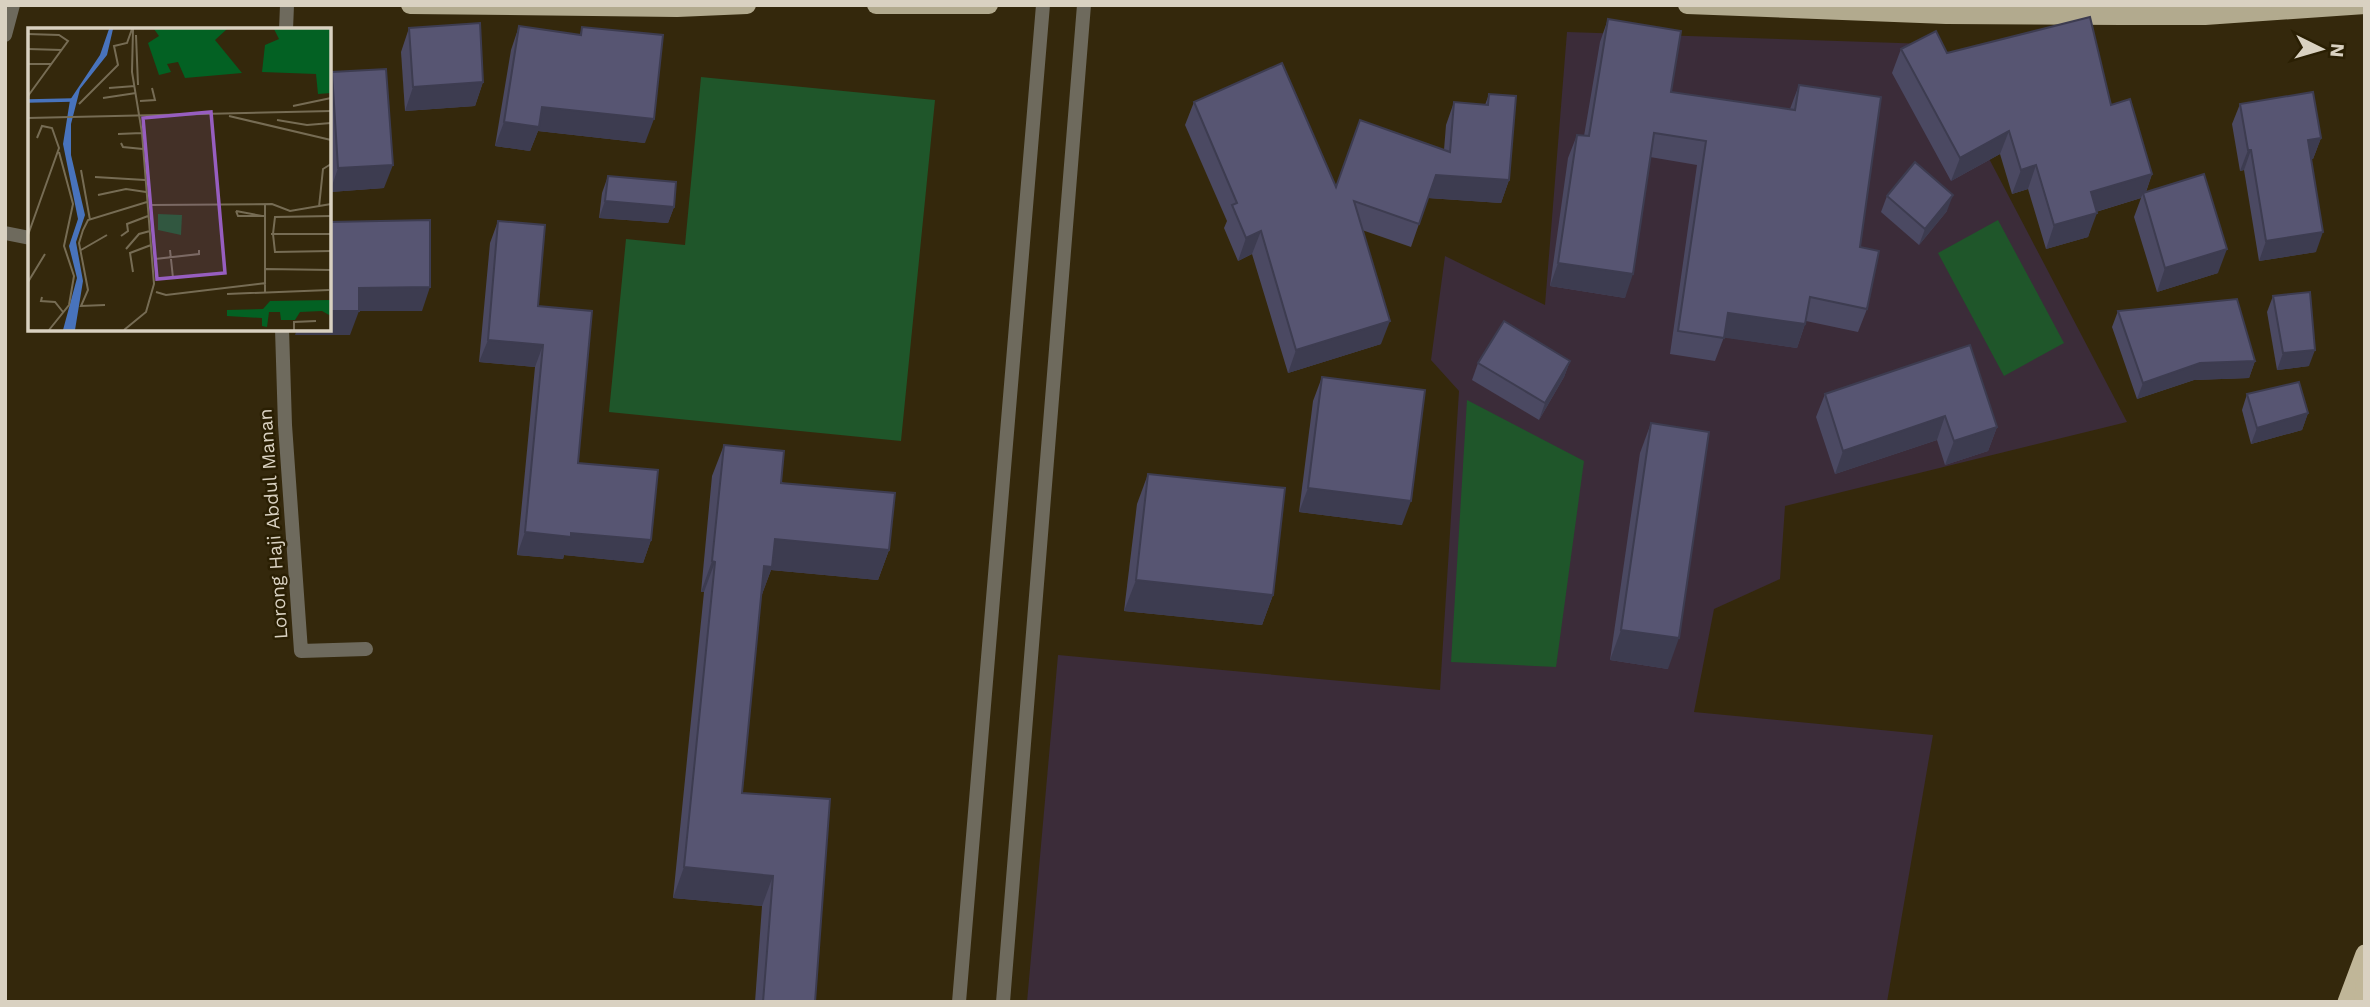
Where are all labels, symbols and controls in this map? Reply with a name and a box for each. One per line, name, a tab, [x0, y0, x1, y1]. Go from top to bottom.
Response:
north arrow	[2286, 14, 2356, 84]
inset map	[28, 28, 331, 331]
text: N	[2325, 42, 2350, 58]
street label: Lorong Haji Abdul Manan	[253, 408, 293, 640]

